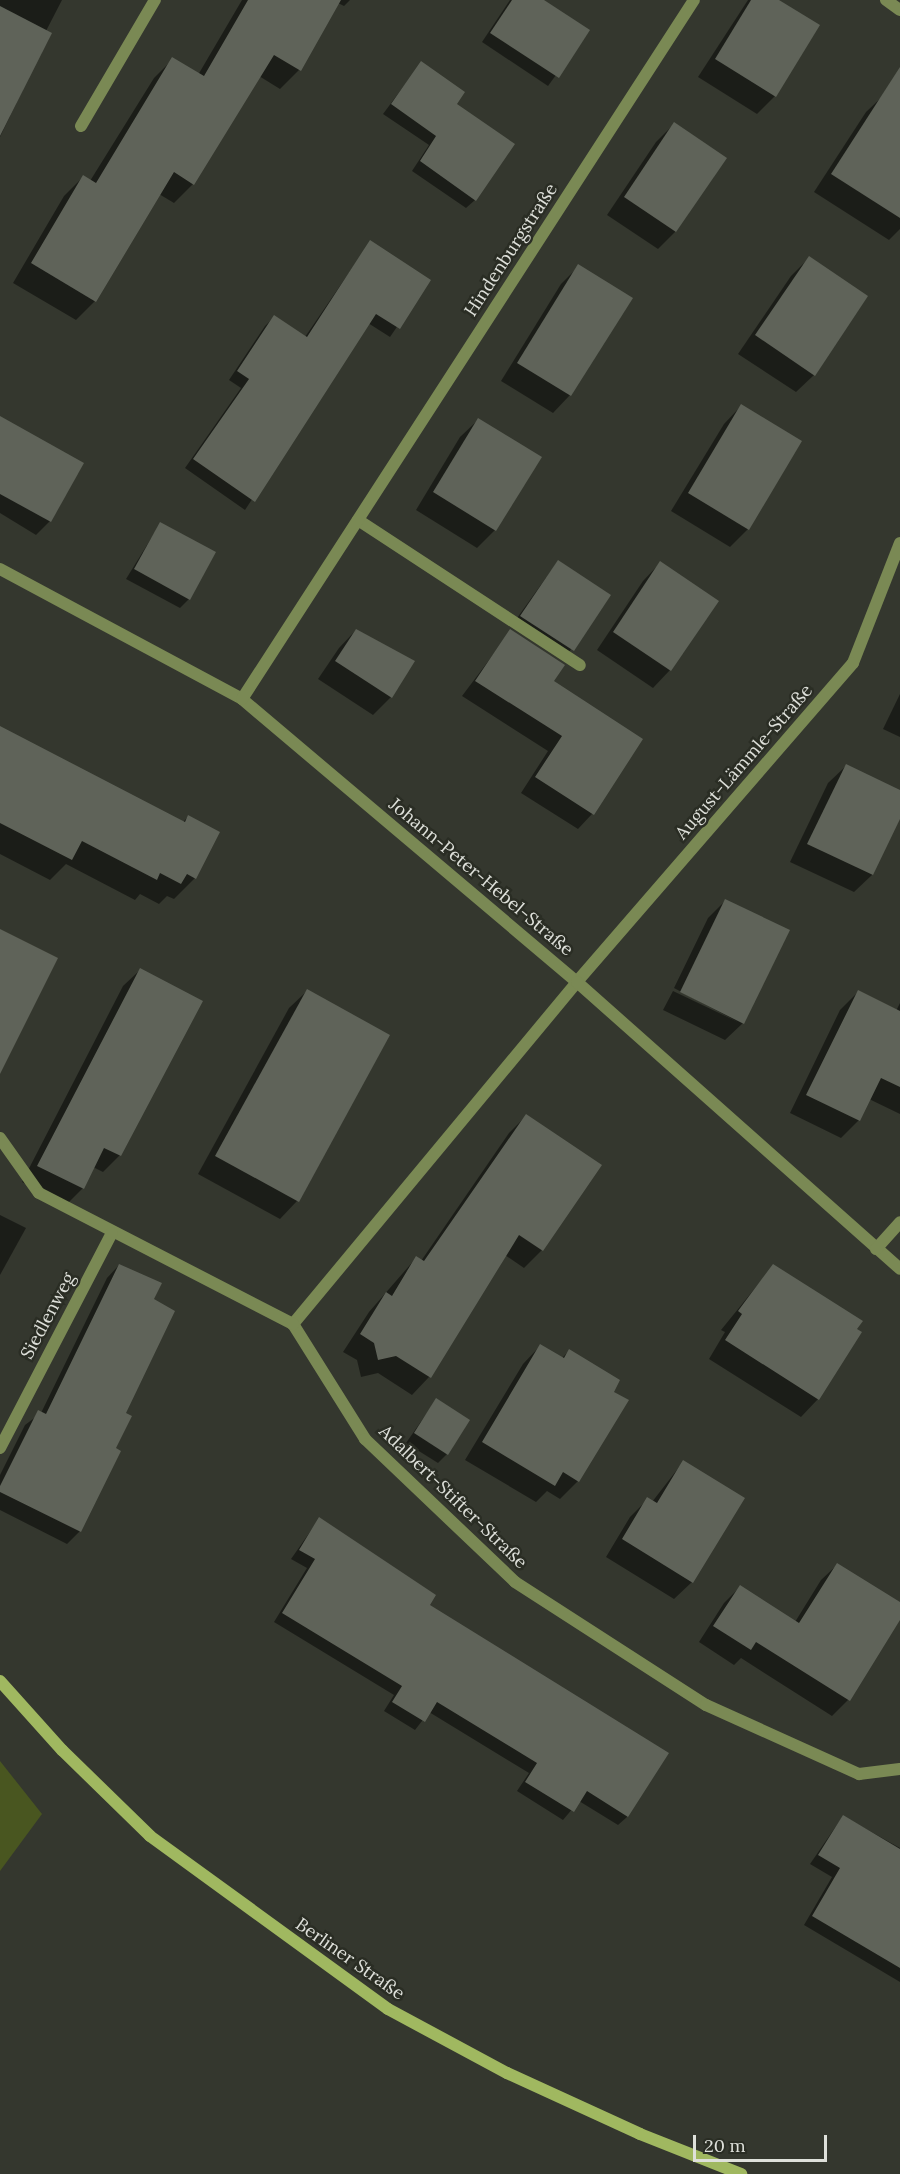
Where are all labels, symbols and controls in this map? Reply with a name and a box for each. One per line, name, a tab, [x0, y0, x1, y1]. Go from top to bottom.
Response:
street label: Hindenburgstraße	[460, 179, 562, 321]
street label: August-Lämmle-Straße	[671, 680, 817, 844]
street label: Johann-Peter-Hebel-Straße	[384, 794, 578, 960]
street label: Siedlenweg	[16, 1269, 80, 1363]
street label: Adalbert-Stifter-Straße	[375, 1421, 531, 1573]
street label: Berliner Straße	[291, 1913, 409, 2005]
scale bar	[696, 2123, 830, 2161]
text: 20 m	[704, 2134, 746, 2157]

